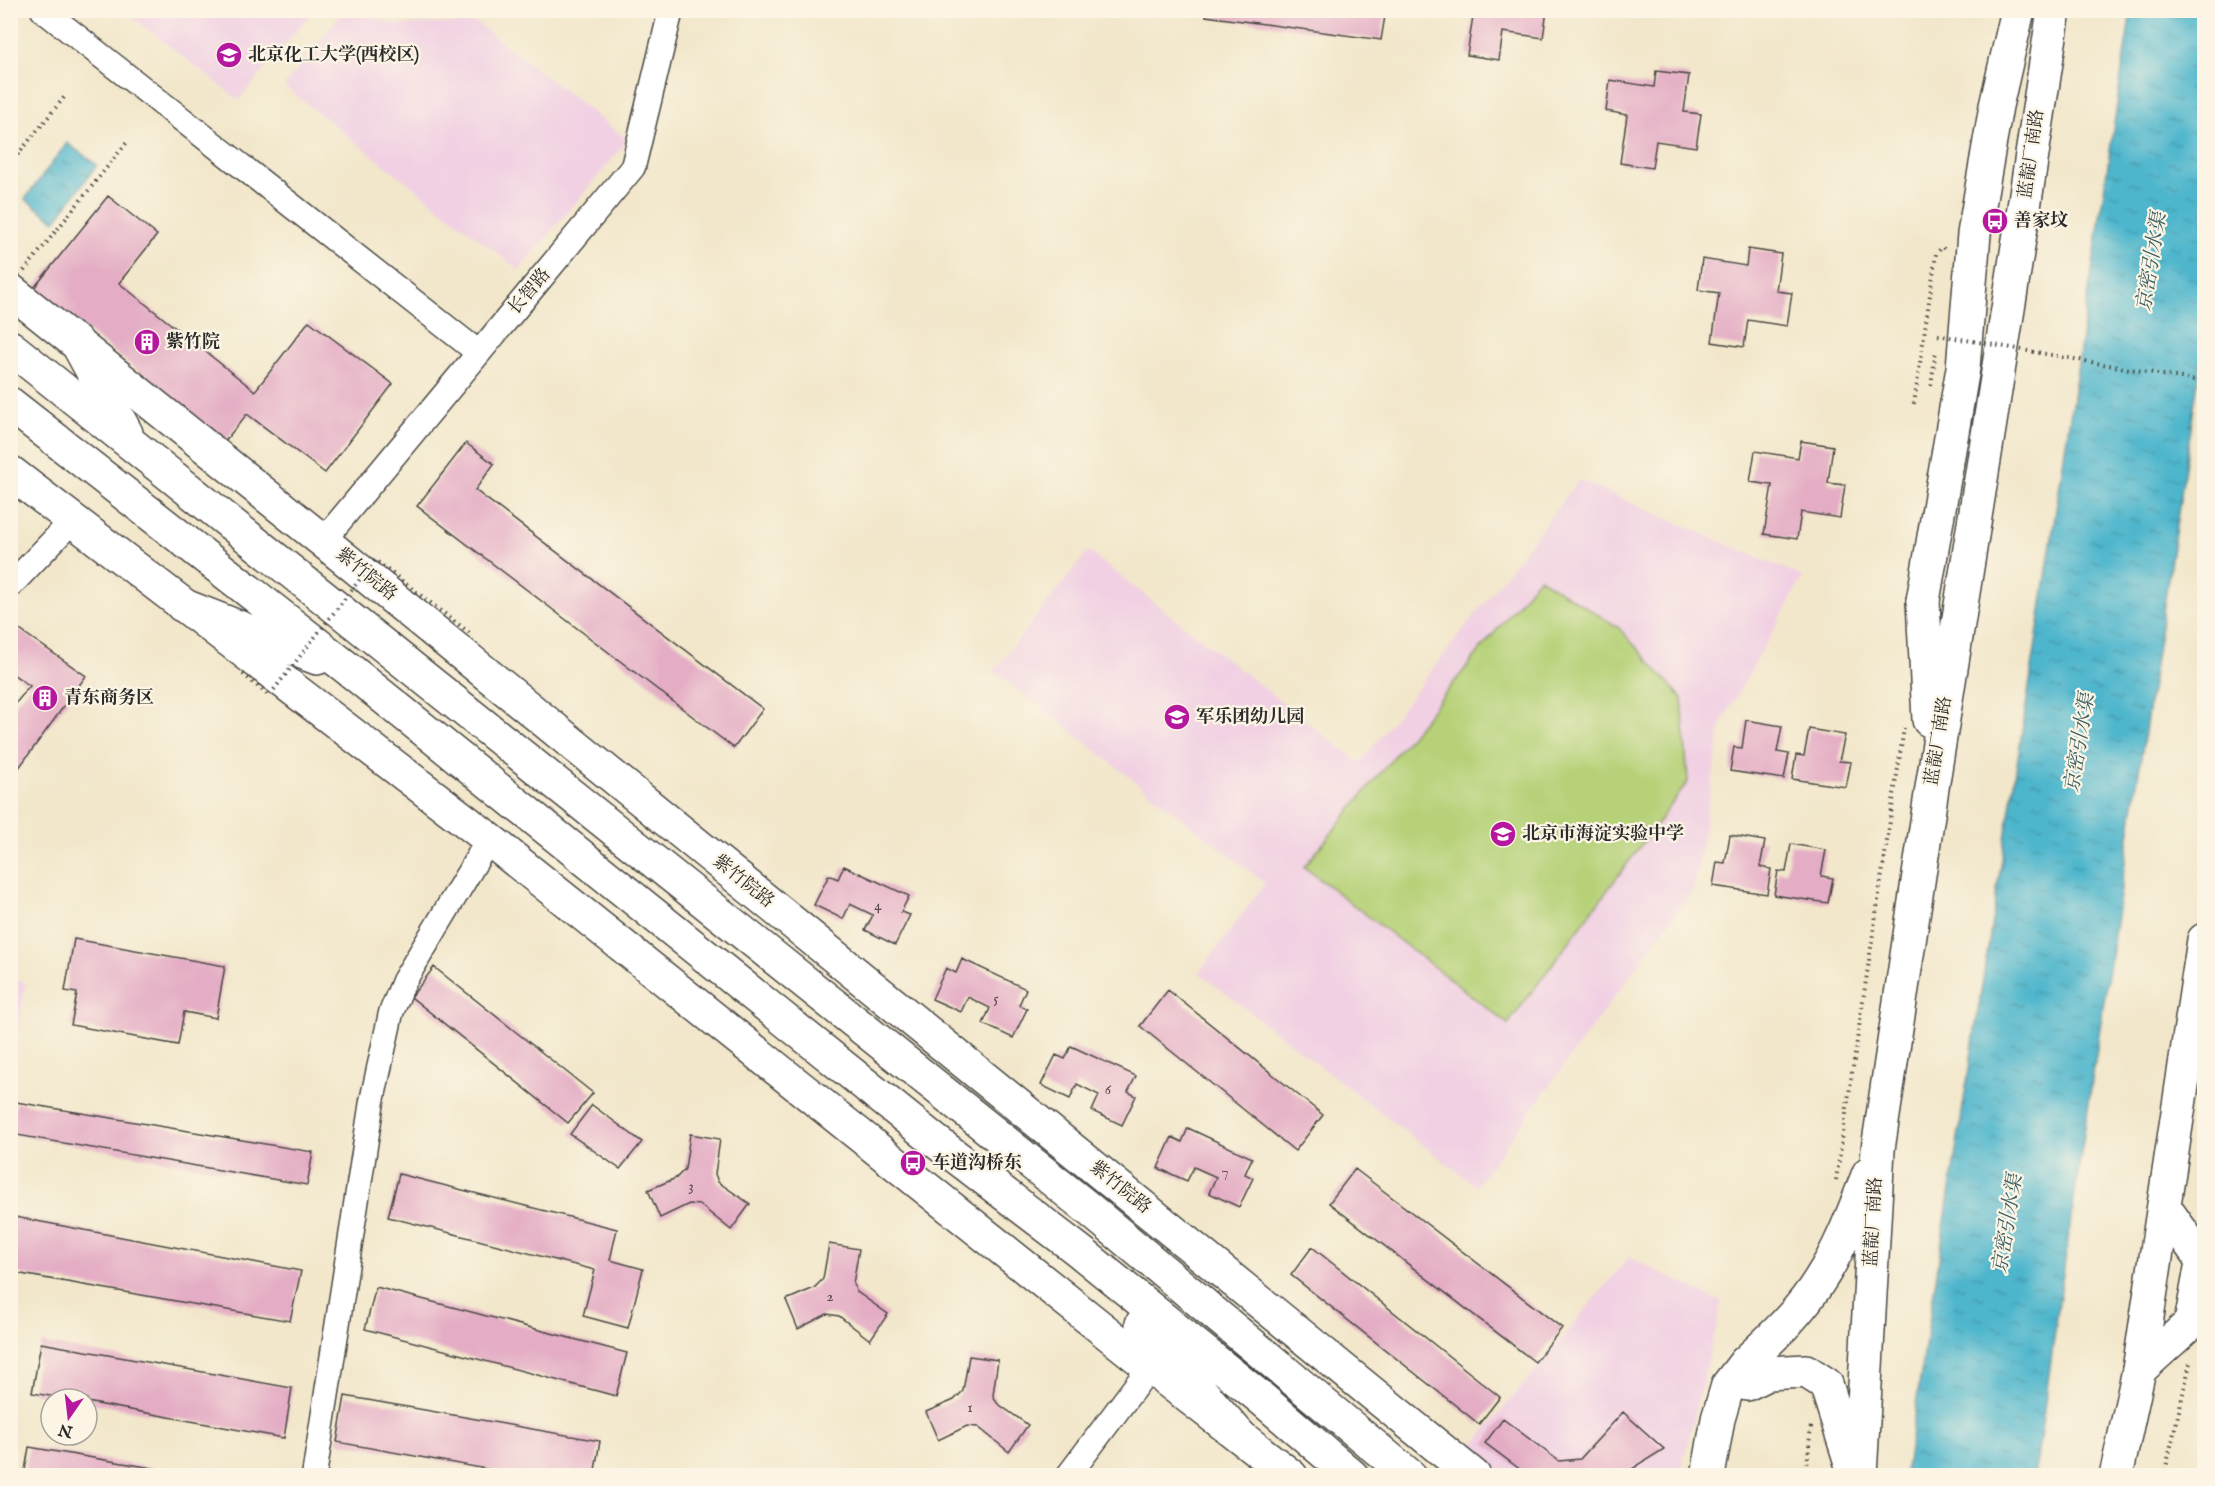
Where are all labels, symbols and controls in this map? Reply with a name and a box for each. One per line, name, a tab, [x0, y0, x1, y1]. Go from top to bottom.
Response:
school or university icon: 北京化工大学(西校区)	[214, 40, 244, 70]
place label: 北京化工大学(西校区)	[248, 44, 419, 67]
street label: 蓝靛厂南路	[2014, 108, 2050, 200]
bus stop icon: 善家坟	[1980, 206, 2010, 236]
water label: 京密引水渠	[2132, 208, 2173, 313]
place label: 善家坟	[2014, 210, 2068, 233]
street label: 长智路	[504, 264, 556, 320]
building icon: 紫竹院	[132, 327, 162, 357]
place label: 紫竹院	[166, 331, 220, 354]
street label: 紫竹院路	[331, 543, 401, 607]
building icon: 青东商务区	[30, 683, 60, 713]
place label: 青东商务区	[64, 687, 154, 710]
water label: 京密引水渠	[2060, 689, 2101, 794]
street label: 蓝靛厂南路	[1921, 695, 1957, 787]
school or university icon: 军乐团幼儿园	[1162, 702, 1192, 732]
place label: 军乐团幼儿园	[1196, 706, 1304, 729]
school or university icon: 北京市海淀实验中学	[1488, 819, 1518, 849]
place label: 北京市海淀实验中学	[1522, 823, 1684, 846]
street label: 紫竹院路	[708, 850, 778, 914]
house number: 4	[874, 896, 882, 915]
house number: 5	[993, 989, 999, 1008]
house number: 6	[1105, 1080, 1112, 1099]
bus stop icon: 车道沟桥东	[898, 1148, 928, 1178]
place label: 车道沟桥东	[932, 1152, 1022, 1175]
street label: 紫竹院路	[1085, 1156, 1155, 1220]
house number: 7	[1221, 1162, 1229, 1181]
water label: 京密引水渠	[1988, 1170, 2029, 1275]
street label: 蓝靛厂南路	[1860, 1176, 1888, 1268]
house number: 3	[688, 1177, 694, 1196]
house number: 2	[826, 1287, 834, 1306]
north arrow	[39, 1387, 99, 1447]
house number: 1	[967, 1398, 973, 1417]
text: N	[57, 1418, 76, 1441]

